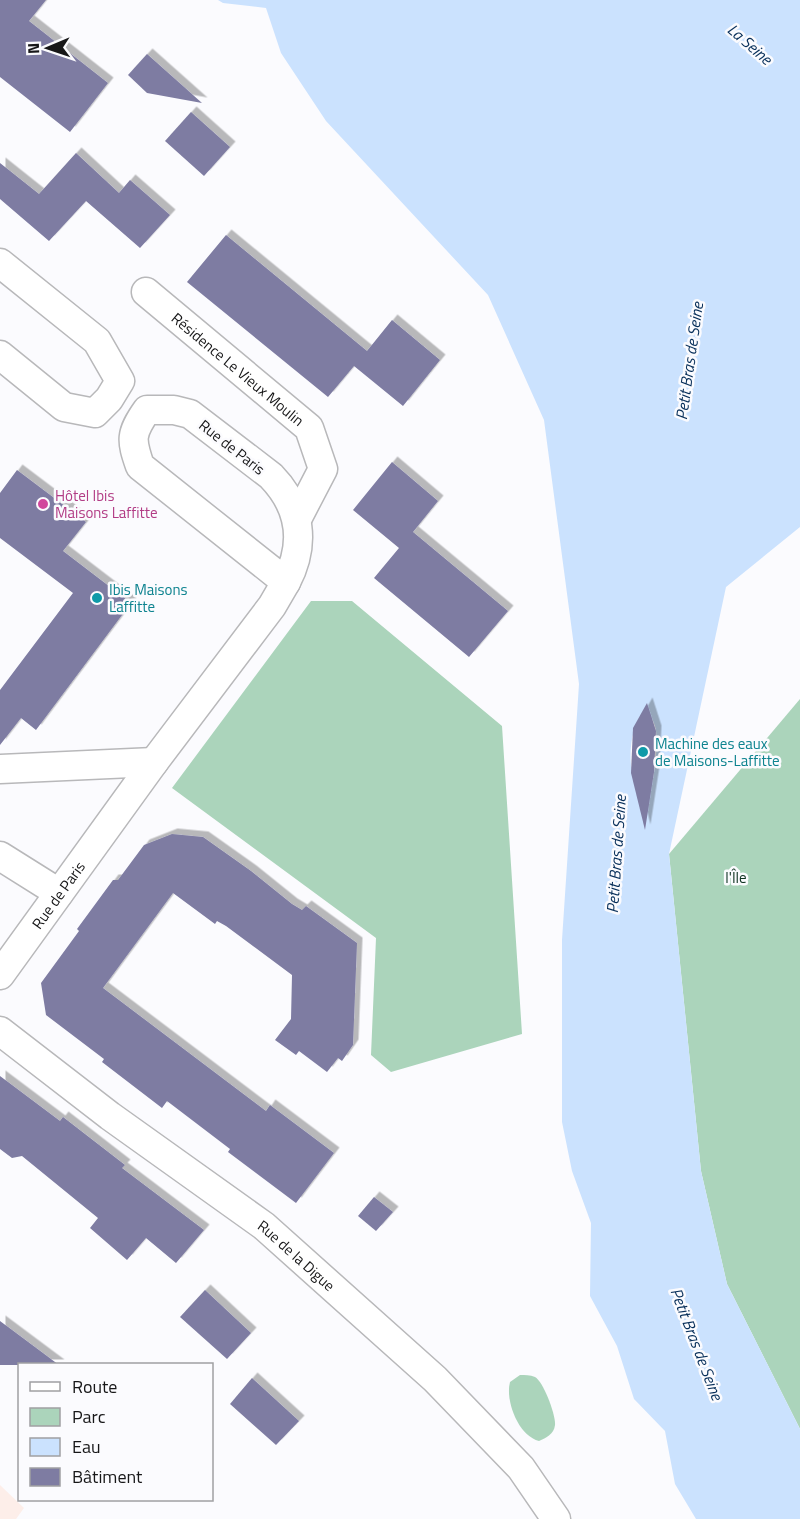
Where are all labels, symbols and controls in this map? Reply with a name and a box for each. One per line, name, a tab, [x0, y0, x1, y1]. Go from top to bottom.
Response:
north arrow	[18, 18, 78, 78]
water label: La Seine	[722, 18, 779, 71]
text: N	[21, 43, 45, 54]
water label: Petit Bras de Seine	[669, 299, 709, 421]
street label: Résidence Le Vieux Moulin	[167, 307, 310, 431]
street label: Rue de Paris	[194, 414, 270, 480]
place label: Hôtel Ibis Maisons Laffitte	[55, 484, 158, 524]
marker: Hôtel Ibis Maisons Laffitte	[36, 497, 50, 511]
place label: Ibis Maisons Laffitte	[109, 578, 187, 618]
marker: Ibis Maisons Laffitte	[90, 591, 104, 605]
place label: Machine des eaux de Maisons-Laffitte	[655, 732, 780, 772]
marker: Machine des eaux de Maisons-Laffitte	[636, 745, 650, 759]
water label: Petit Bras de Seine	[600, 792, 632, 914]
street label: Rue de Paris	[26, 856, 90, 933]
park label: l'Île	[725, 866, 747, 889]
street label: Rue de la Digue	[253, 1214, 341, 1296]
water label: Petit Bras de Seine	[665, 1284, 730, 1405]
legend	[18, 1363, 213, 1501]
text: Route	[72, 1373, 117, 1400]
text: Parc	[72, 1403, 106, 1430]
text: Eau	[72, 1433, 101, 1460]
text: Bâtiment	[72, 1463, 143, 1490]

